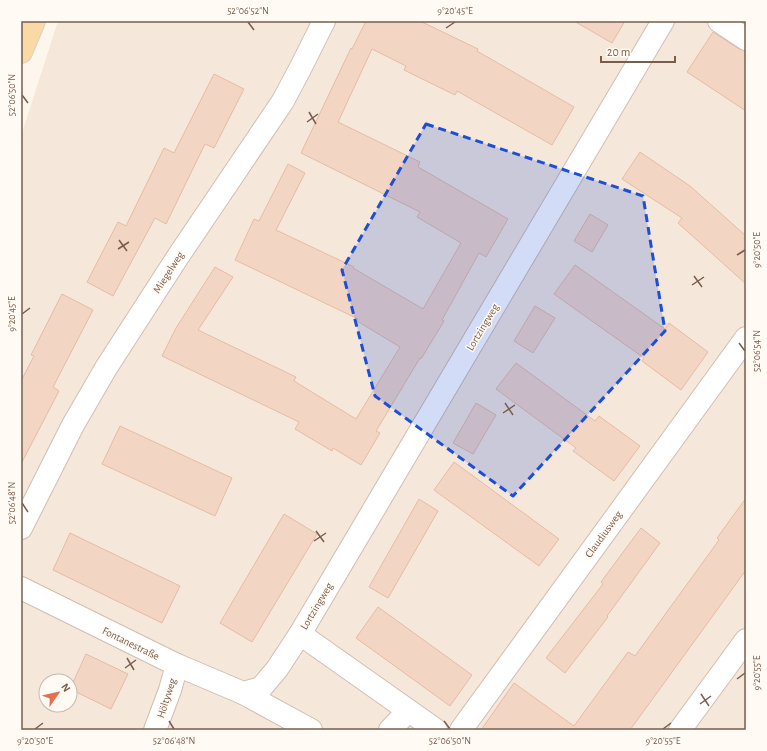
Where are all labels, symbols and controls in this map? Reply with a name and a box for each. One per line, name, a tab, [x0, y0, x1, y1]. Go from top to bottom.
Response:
text: 52°06'52"N	[227, 6, 269, 16]
text: 9°20'45"E	[437, 6, 473, 16]
scale bar	[601, 38, 675, 64]
text: 20 m	[607, 46, 630, 58]
text: 52°06'50"N	[7, 74, 17, 116]
text: 9°20'50"E	[752, 232, 762, 268]
street label: Miegelweg	[151, 249, 186, 295]
text: 9°20'45"E	[7, 296, 17, 332]
street label: Lortzingweg	[464, 301, 501, 353]
text: 52°06'54"N	[752, 330, 762, 372]
text: 52°06'48"N	[7, 482, 17, 524]
street label: Claudiusweg	[583, 508, 624, 560]
street label: Lortzingweg	[298, 580, 335, 632]
street label: Fontanestraße	[101, 625, 161, 662]
text: 9°20'55"E	[752, 655, 762, 691]
north arrow	[38, 673, 78, 713]
street label: Höltyweg	[155, 676, 178, 719]
text: N	[59, 681, 73, 694]
text: 9°20'50"E	[17, 736, 53, 746]
text: 52°06'48"N	[153, 736, 195, 746]
text: 52°06'50"N	[429, 736, 471, 746]
text: 9°20'55"E	[645, 736, 681, 746]

